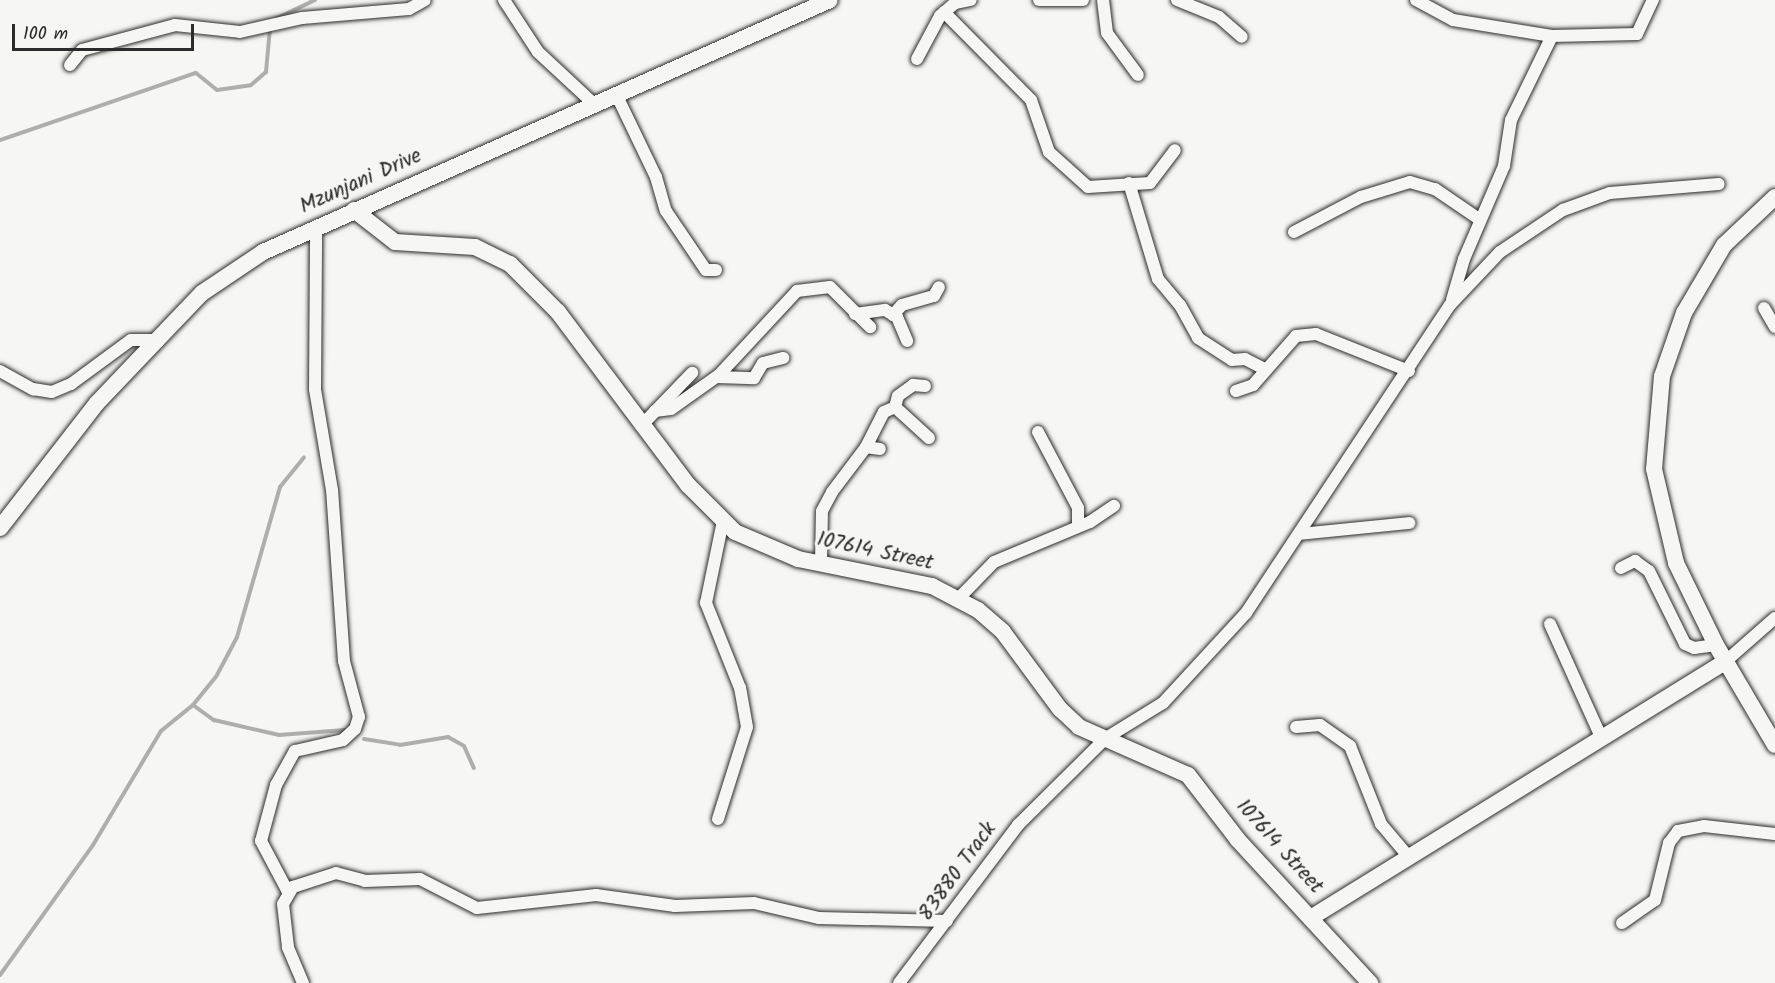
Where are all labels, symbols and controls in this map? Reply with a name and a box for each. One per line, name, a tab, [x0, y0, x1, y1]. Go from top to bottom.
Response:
scale bar	[15, 12, 196, 50]
text: 100 m	[23, 20, 68, 49]
street label: Mzunjani Drive	[296, 144, 426, 220]
street label: 107614 Street	[815, 527, 935, 577]
street label: 107614 Street	[1230, 795, 1328, 899]
street label: 83880 Track	[914, 818, 1002, 926]

